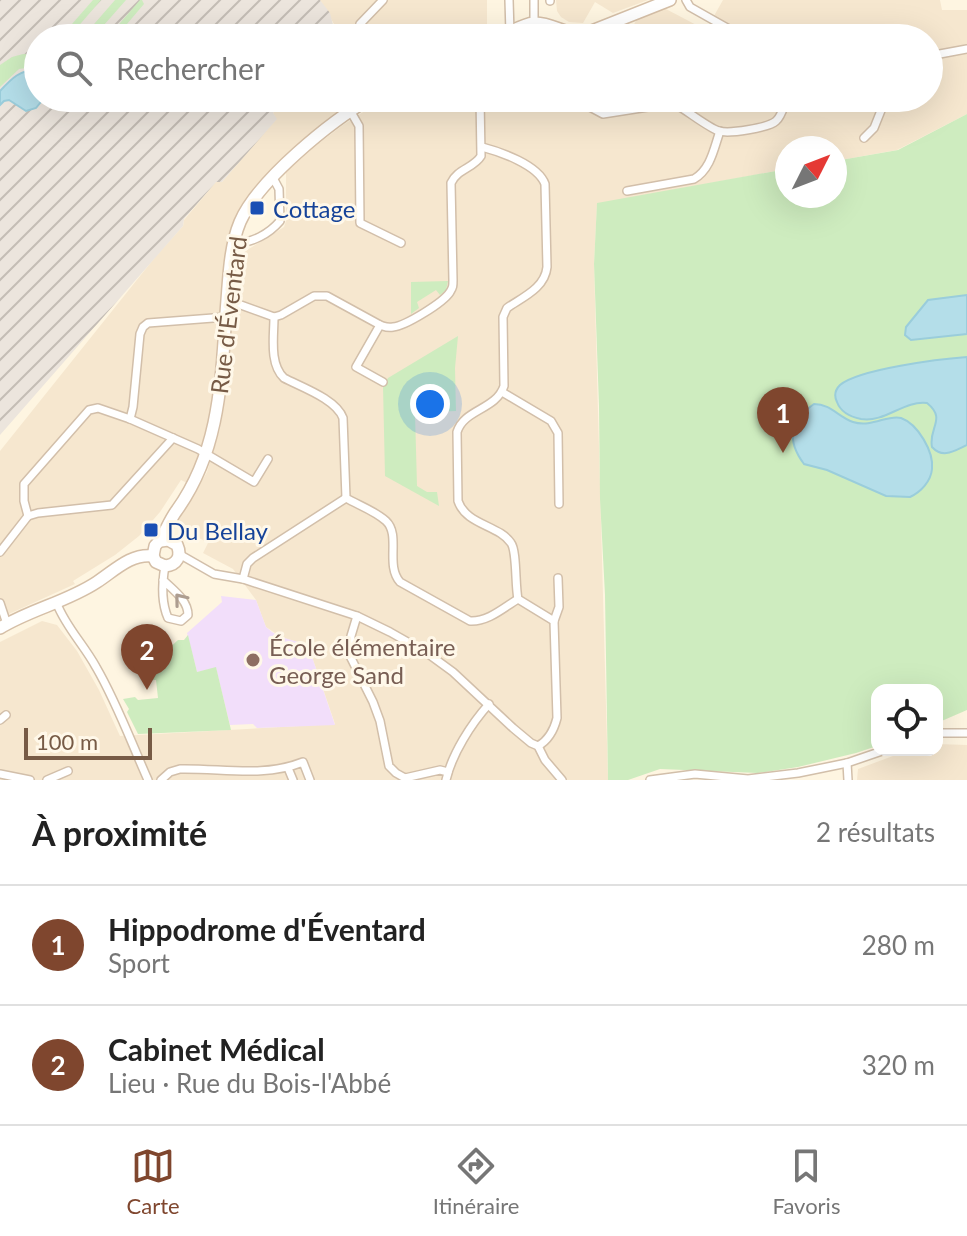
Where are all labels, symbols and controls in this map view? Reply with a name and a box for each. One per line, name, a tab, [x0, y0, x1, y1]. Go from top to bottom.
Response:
search box	[24, 24, 943, 112]
icon: search	[52, 46, 96, 90]
text: Rechercher	[116, 50, 265, 86]
north arrow	[775, 136, 847, 208]
place label: Cottage	[273, 194, 355, 223]
marker: Cottage	[248, 199, 266, 217]
street label: Rue d'Éventard	[204, 235, 252, 395]
your location	[410, 384, 450, 424]
pin: 1	[757, 387, 809, 453]
place label: Du Bellay	[167, 516, 269, 545]
marker: Du Bellay	[142, 521, 160, 539]
one-way arrow	[175, 593, 189, 608]
pin: 2	[121, 624, 173, 690]
place label: École élémentaire George Sand	[269, 632, 455, 689]
marker: École élémentaire George Sand	[244, 651, 262, 669]
map controls	[871, 684, 943, 756]
button: locate	[871, 684, 943, 756]
scale bar	[24, 724, 152, 760]
text: 100 m	[36, 728, 98, 755]
text: À proximité	[32, 812, 207, 853]
text: 2 résultats	[816, 816, 935, 848]
text: Hippodrome d'Éventard	[108, 911, 426, 947]
text: 1	[50, 929, 66, 961]
text: 280 m	[862, 929, 935, 961]
text: Sport	[108, 947, 170, 979]
text: Cabinet Médical	[108, 1031, 325, 1067]
text: 2	[50, 1049, 66, 1081]
text: 320 m	[862, 1049, 935, 1081]
text: Lieu · Rue du Bois-l'Abbé	[108, 1067, 391, 1099]
tab: Carte	[127, 1144, 180, 1219]
tab: Itinéraire	[433, 1144, 519, 1219]
tab: Favoris	[773, 1144, 840, 1219]

